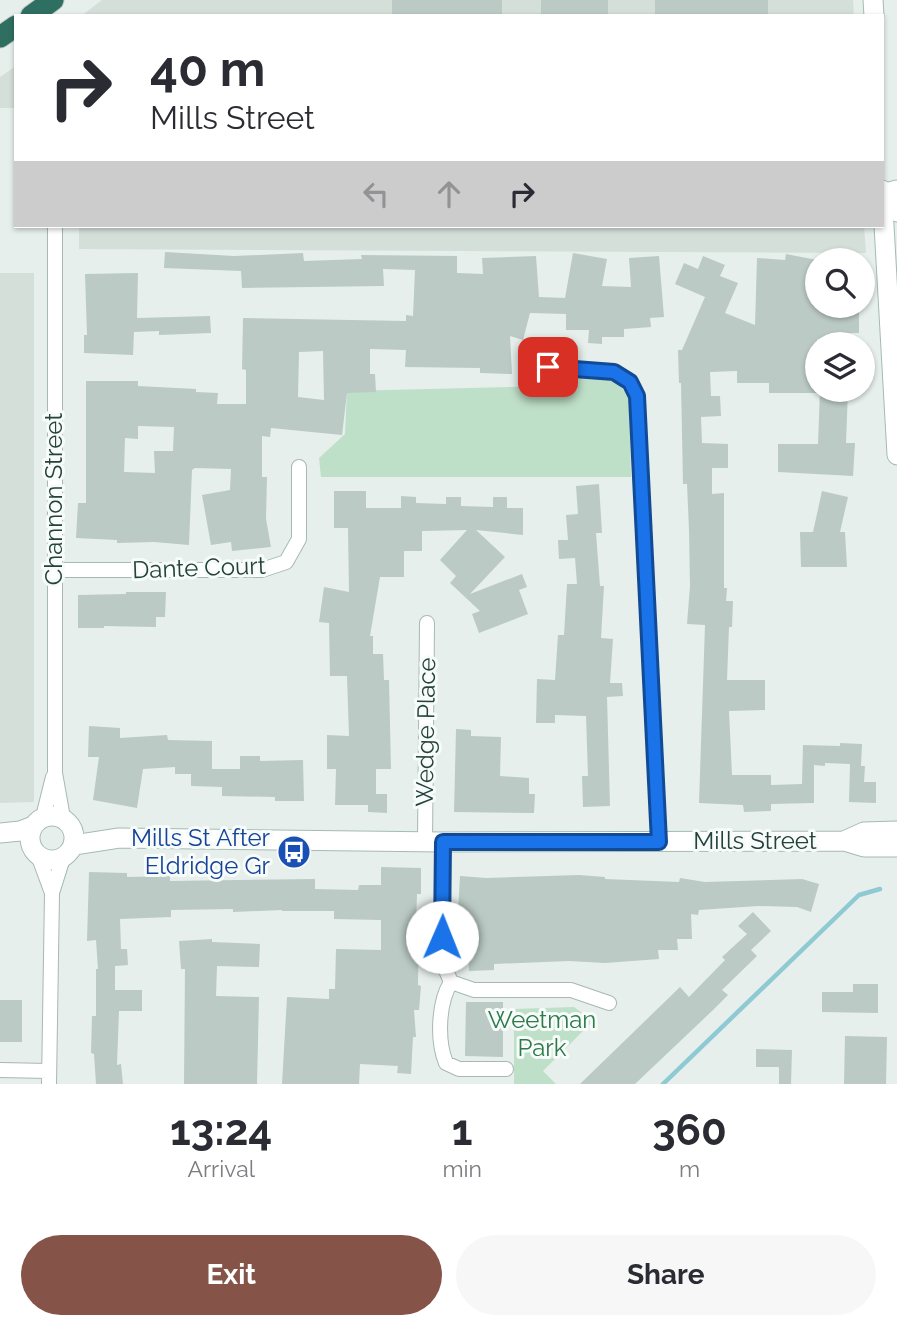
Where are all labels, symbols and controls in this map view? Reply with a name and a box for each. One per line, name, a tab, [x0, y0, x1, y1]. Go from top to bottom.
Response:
text: 40 m	[150, 40, 265, 97]
icon: right	[35, 42, 126, 133]
text: Mills Street	[150, 99, 315, 136]
icon: left	[357, 175, 395, 213]
icon: ahead	[430, 175, 468, 213]
icon: right	[503, 175, 541, 213]
map controls	[805, 248, 875, 402]
button: search	[805, 248, 875, 318]
button: layers	[805, 332, 875, 402]
pin	[518, 337, 578, 397]
icon: arrive	[529, 348, 567, 386]
street label: Channon Street	[39, 413, 68, 585]
street label: Dante Court	[132, 551, 266, 584]
street label: Wedge Place	[410, 657, 441, 807]
place label: Mills St After Eldridge Gr	[131, 823, 271, 880]
street label: Mills Street	[693, 826, 817, 855]
bus stop icon: Mills St After Eldridge Gr	[275, 833, 313, 871]
position arrow	[405, 900, 479, 974]
park label: Weetman Park	[488, 1005, 596, 1062]
text: 13:24	[170, 1106, 272, 1155]
text: 1	[452, 1106, 473, 1155]
text: 360	[652, 1106, 727, 1155]
text: Arrival	[187, 1155, 255, 1182]
text: min	[442, 1155, 482, 1182]
text: m	[679, 1155, 700, 1182]
button: Exit	[21, 1235, 442, 1315]
button: Share	[456, 1235, 876, 1315]

